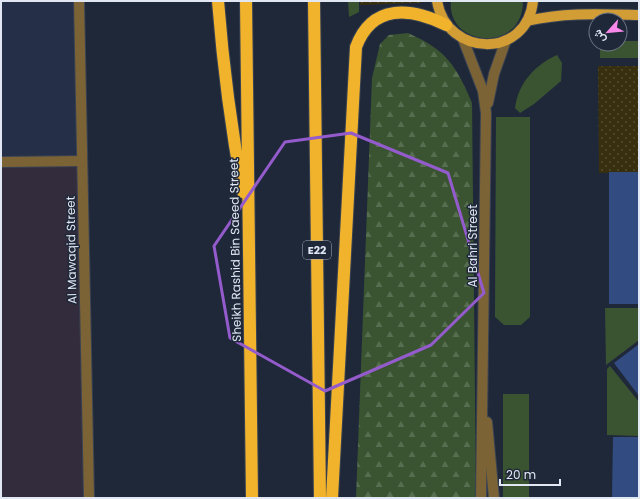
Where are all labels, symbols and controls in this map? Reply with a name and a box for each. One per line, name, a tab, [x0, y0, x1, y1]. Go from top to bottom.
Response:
north arrow	[588, 12, 628, 52]
text: ش	[589, 27, 609, 46]
street label: Sheikh Rashid Bin Saeed Street	[225, 158, 245, 342]
street label: Al Mawaqid Street	[62, 196, 80, 304]
street label: Al Bahri Street	[464, 204, 481, 288]
road number: E22	[303, 241, 331, 259]
scale bar	[500, 461, 560, 487]
text: 20 m	[506, 466, 536, 483]

